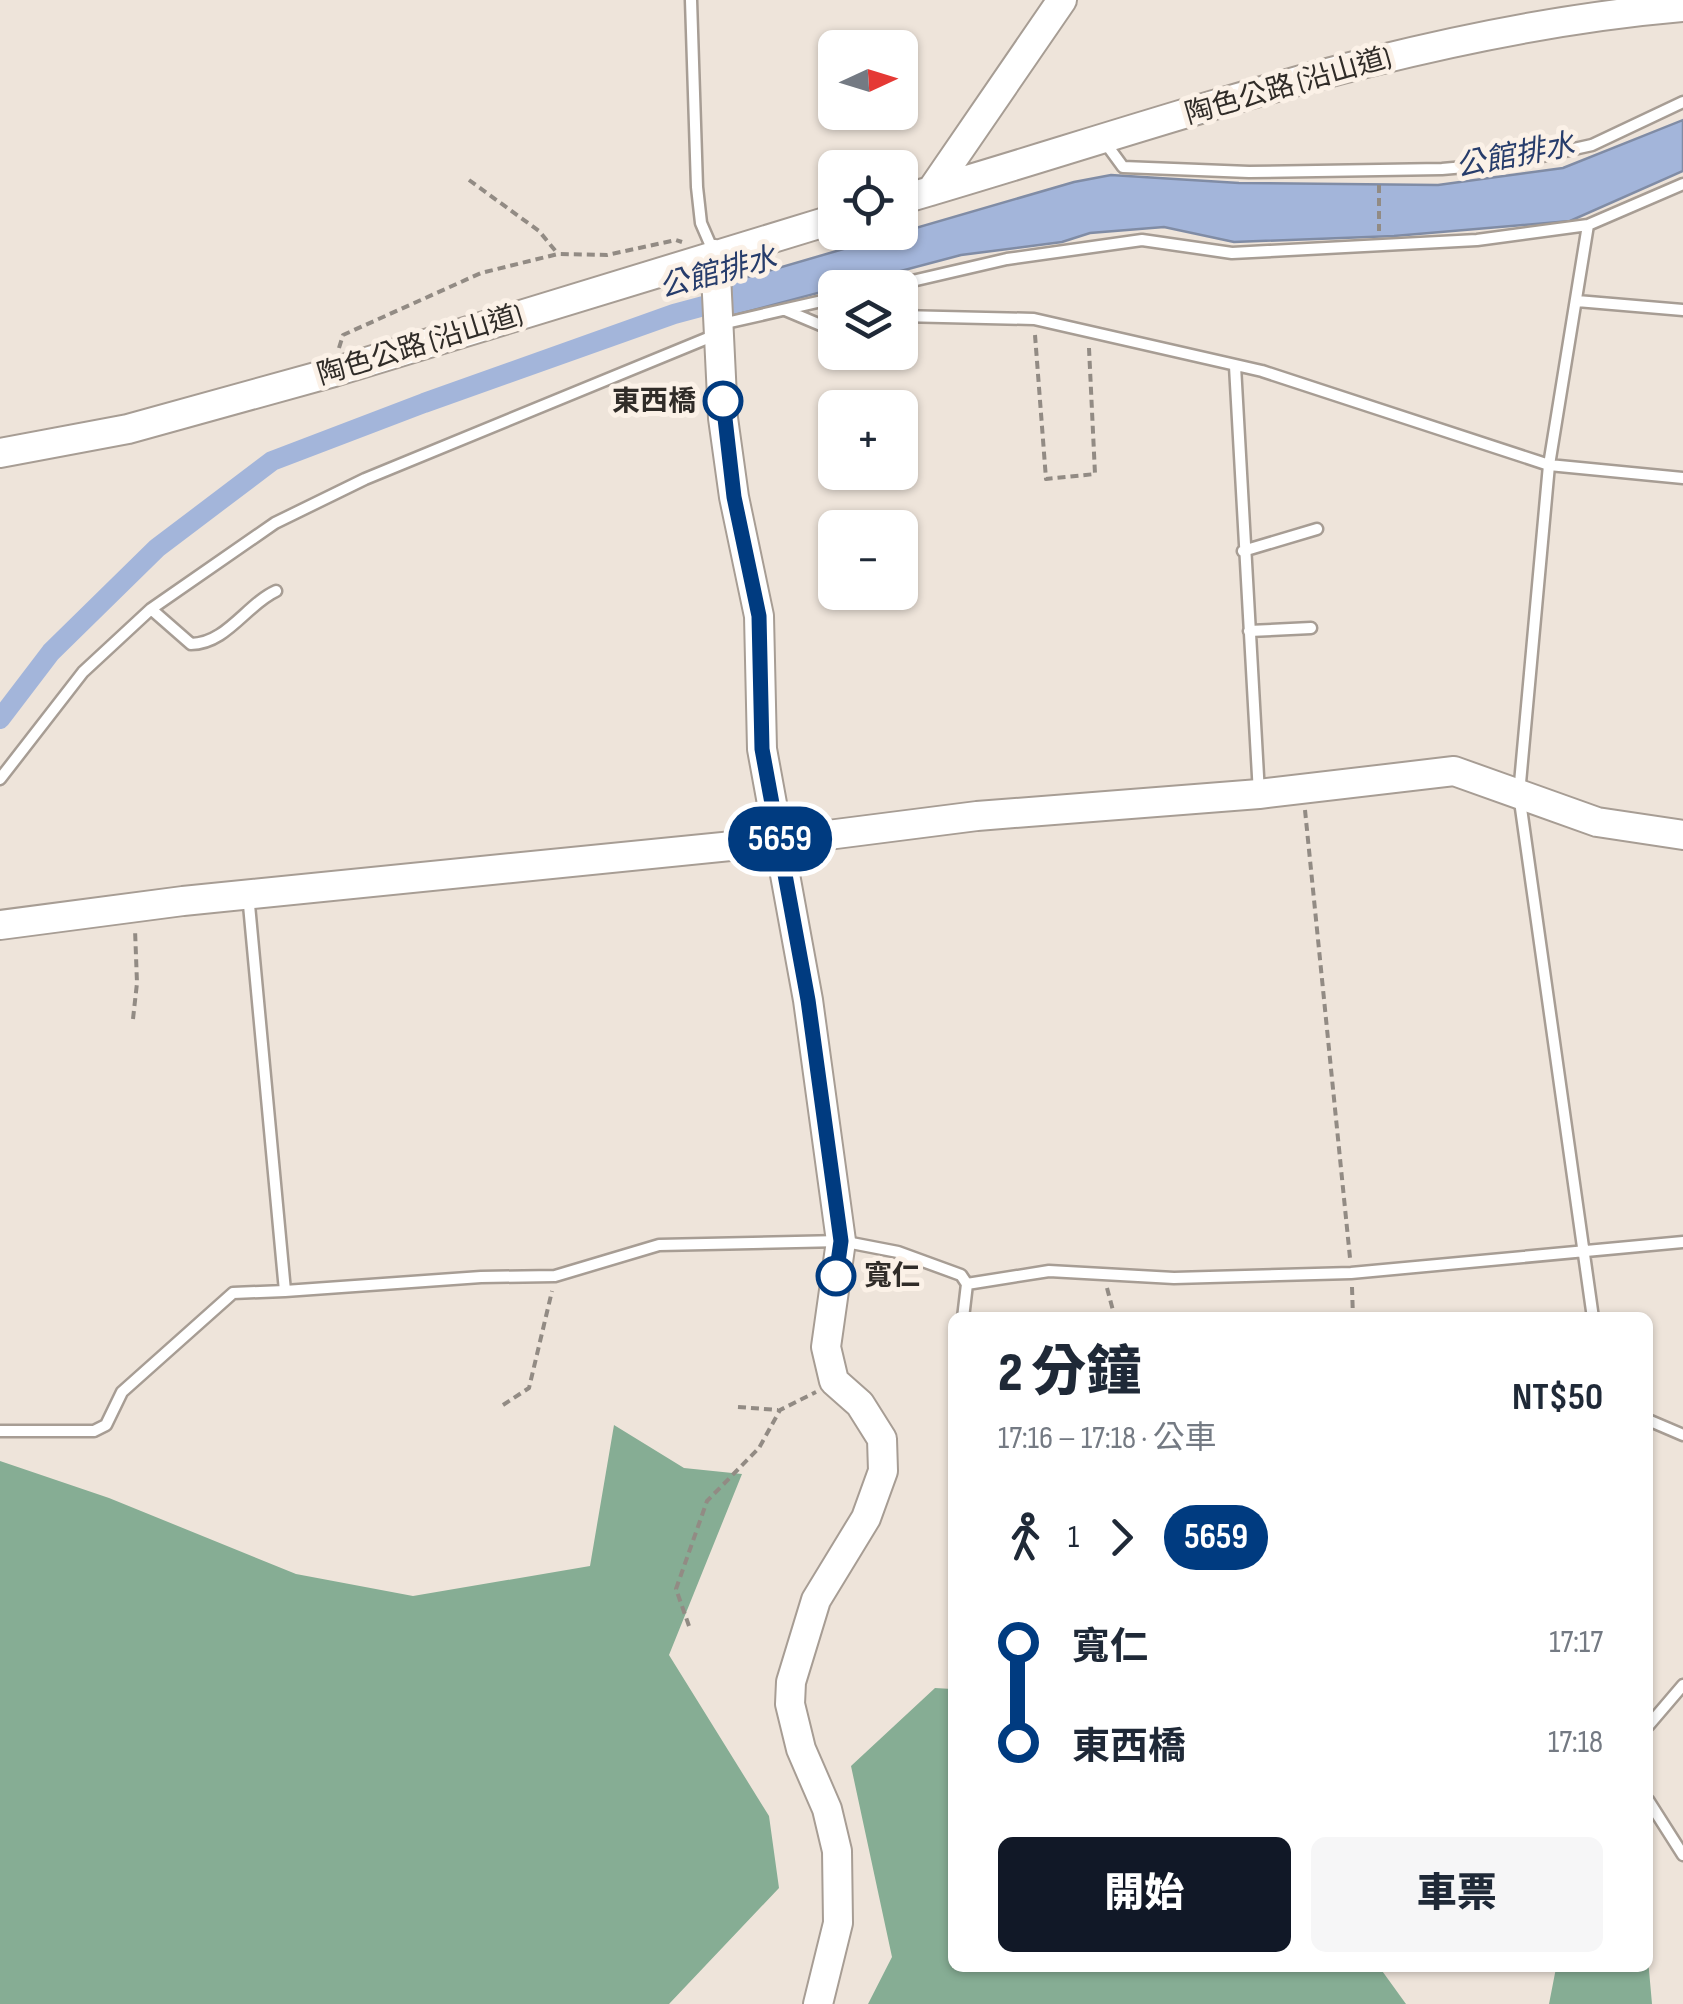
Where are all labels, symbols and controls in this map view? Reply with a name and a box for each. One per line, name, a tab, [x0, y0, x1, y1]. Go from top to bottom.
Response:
north arrow	[818, 30, 918, 130]
map controls	[818, 30, 918, 610]
street label: 陶色公路 (沿山道)	[1181, 41, 1395, 131]
water label: 公館排水	[1453, 127, 1579, 185]
button: locate	[818, 150, 918, 250]
water label: 公館排水	[655, 240, 783, 306]
button: layers	[818, 270, 918, 370]
street label: 陶色公路 (沿山道)	[314, 298, 526, 392]
marker: 東西橋	[704, 382, 742, 420]
place label: 東西橋	[612, 385, 696, 418]
button: +	[818, 390, 918, 490]
button: −	[818, 510, 918, 610]
line badge: 5659	[710, 806, 850, 872]
text: 5659	[748, 818, 812, 861]
marker: 寬仁	[817, 1257, 855, 1295]
place label: 寬仁	[864, 1260, 920, 1293]
text: 2 分鐘	[998, 1340, 1141, 1407]
text: NT$50	[1512, 1375, 1603, 1420]
text: 17:16 – 17:18 · 公車	[998, 1419, 1217, 1458]
icon: walk	[998, 1510, 1053, 1565]
icon: forward	[1094, 1510, 1149, 1565]
text: 5659	[1184, 1516, 1248, 1559]
text: 1	[1068, 1518, 1079, 1557]
text: 17:17	[1549, 1623, 1603, 1662]
text: 寬仁	[1072, 1625, 1148, 1670]
text: 17:18	[1548, 1723, 1603, 1762]
text: 東西橋	[1072, 1725, 1186, 1770]
button: 開始	[998, 1837, 1291, 1952]
button: 車票	[1311, 1837, 1603, 1952]

